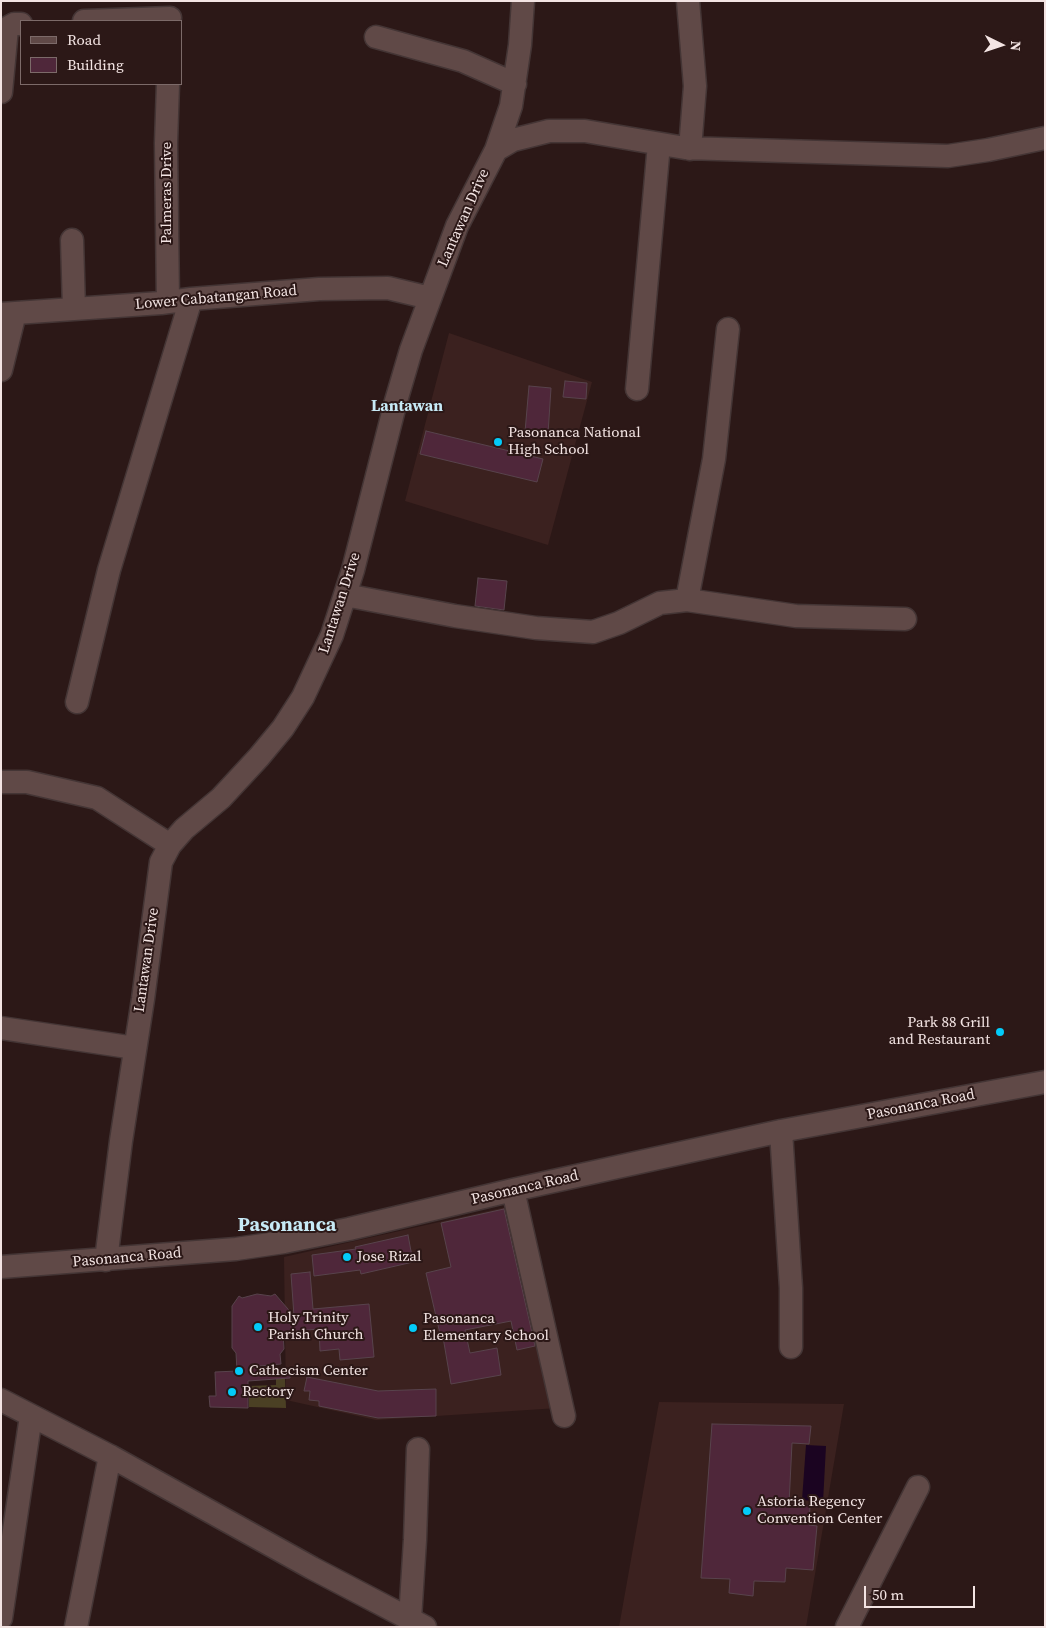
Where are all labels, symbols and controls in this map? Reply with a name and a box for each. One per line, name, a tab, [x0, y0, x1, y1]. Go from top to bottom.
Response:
legend	[20, 20, 182, 85]
north arrow	[976, 20, 1026, 70]
text: Road	[67, 29, 101, 50]
text: N	[1006, 40, 1026, 52]
text: Building	[67, 54, 124, 75]
street label: Palmeras Drive	[158, 142, 176, 244]
street label: Lantawan Drive	[434, 166, 494, 270]
street label: Lower Cabatangan Road	[134, 282, 298, 314]
district label: Lantawan	[371, 397, 443, 417]
place label: Pasonanca National High School	[508, 424, 641, 459]
marker: Pasonanca National High School	[492, 436, 504, 448]
street label: Lantawan Drive	[315, 550, 365, 656]
street label: Lantawan Drive	[131, 907, 163, 1013]
place label: Park 88 Grill and Restaurant	[889, 1014, 990, 1049]
marker: Park 88 Grill and Restaurant	[994, 1026, 1006, 1038]
street label: Pasonanca Road	[866, 1086, 976, 1124]
street label: Pasonanca Road	[470, 1167, 580, 1209]
district label: Pasonanca	[238, 1214, 336, 1238]
street label: Pasonanca Road	[72, 1244, 182, 1272]
place label: Jose Rizal	[357, 1248, 421, 1266]
marker: Jose Rizal	[341, 1251, 353, 1263]
place label: Holy Trinity Parish Church	[268, 1309, 364, 1344]
place label: Pasonanca Elementary School	[423, 1310, 549, 1345]
marker: Holy Trinity Parish Church	[252, 1321, 264, 1333]
marker: Pasonanca Elementary School	[407, 1322, 419, 1334]
place label: Cathecism Center	[249, 1362, 368, 1380]
marker: Cathecism Center	[233, 1365, 245, 1377]
place label: Rectory	[242, 1383, 294, 1401]
marker: Rectory	[226, 1386, 238, 1398]
place label: Astoria Regency Convention Center	[757, 1493, 882, 1528]
marker: Astoria Regency Convention Center	[741, 1505, 753, 1517]
scale bar	[866, 1576, 977, 1608]
text: 50 m	[872, 1584, 904, 1605]

